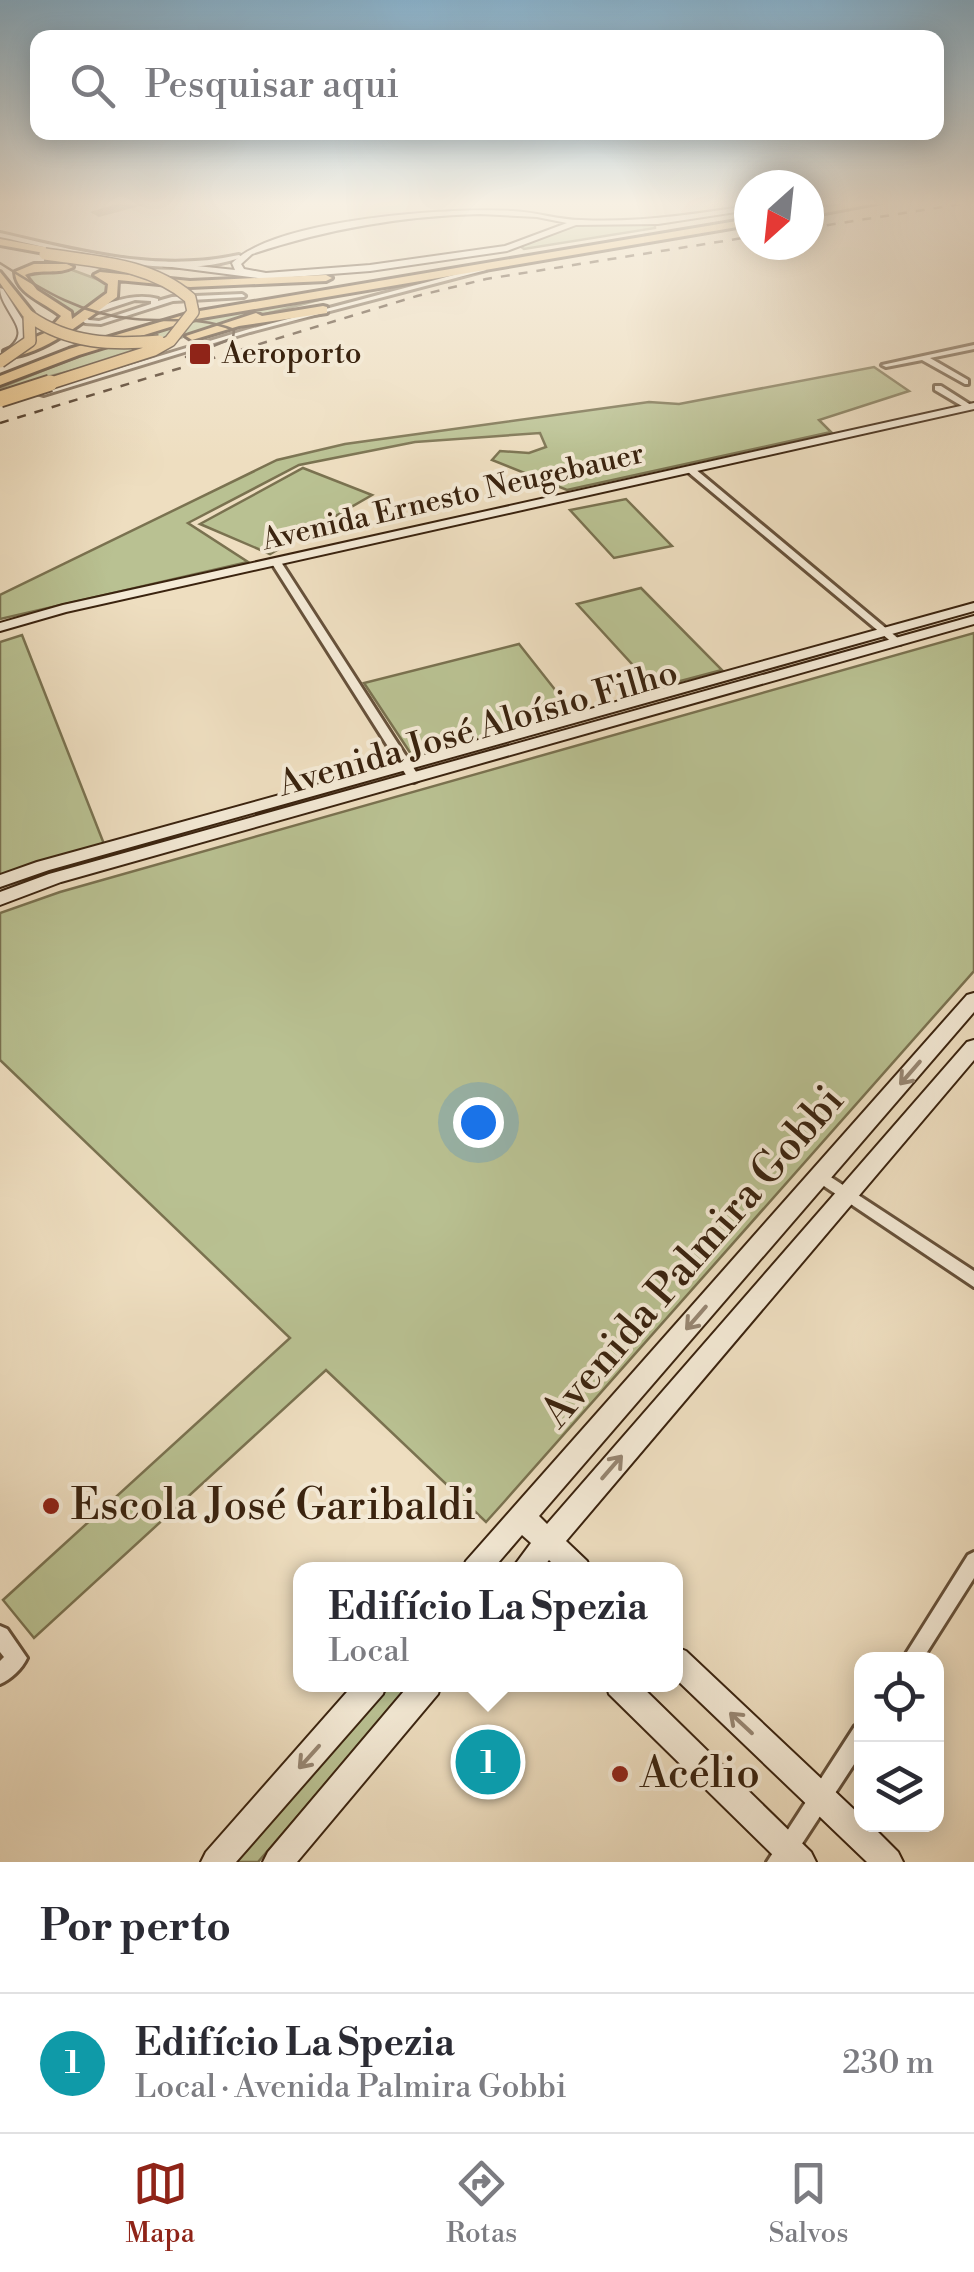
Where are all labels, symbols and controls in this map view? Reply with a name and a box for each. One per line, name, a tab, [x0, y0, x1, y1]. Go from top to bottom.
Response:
search box	[30, 30, 944, 140]
icon: search	[65, 58, 120, 113]
text: Pesquisar aqui	[145, 62, 399, 109]
north arrow	[734, 170, 824, 260]
place label: Aeroporto	[221, 335, 362, 373]
marker: Aeroporto	[187, 341, 213, 367]
street label: Avenida Ernesto Neugebauer	[257, 435, 648, 560]
street label: Avenida José Aloísio Filho	[272, 651, 683, 807]
one-way arrow	[899, 1060, 921, 1086]
street label: Avenida Palmira Gobbi	[529, 1075, 856, 1440]
your location	[453, 1097, 504, 1148]
one-way arrow	[684, 1305, 707, 1330]
one-way arrow	[600, 1455, 622, 1481]
place label: Escola José Garibaldi	[71, 1480, 476, 1533]
marker: Escola José Garibaldi	[40, 1495, 62, 1517]
popup	[293, 1562, 683, 1692]
text: Edifício La Spezia	[328, 1584, 648, 1631]
text: Local	[328, 1631, 409, 1671]
map controls	[854, 1652, 944, 1832]
button: locate	[854, 1652, 944, 1742]
one-way arrow	[729, 1712, 754, 1735]
pin: 1	[456, 1724, 520, 1800]
button: layers	[854, 1742, 944, 1832]
one-way arrow	[298, 1744, 320, 1770]
place label: Acélio	[639, 1748, 760, 1801]
marker: Acélio	[609, 1763, 631, 1785]
text: Por perto	[40, 1901, 231, 1954]
text: Edifício La Spezia	[135, 2020, 455, 2067]
text: 1	[65, 2043, 80, 2083]
text: 230 m	[842, 2043, 934, 2083]
text: Local · Avenida Palmira Gobbi	[135, 2067, 567, 2107]
tab: Mapa	[126, 2156, 195, 2251]
tab: Rotas	[446, 2156, 517, 2251]
tab: Salvos	[768, 2156, 848, 2251]

